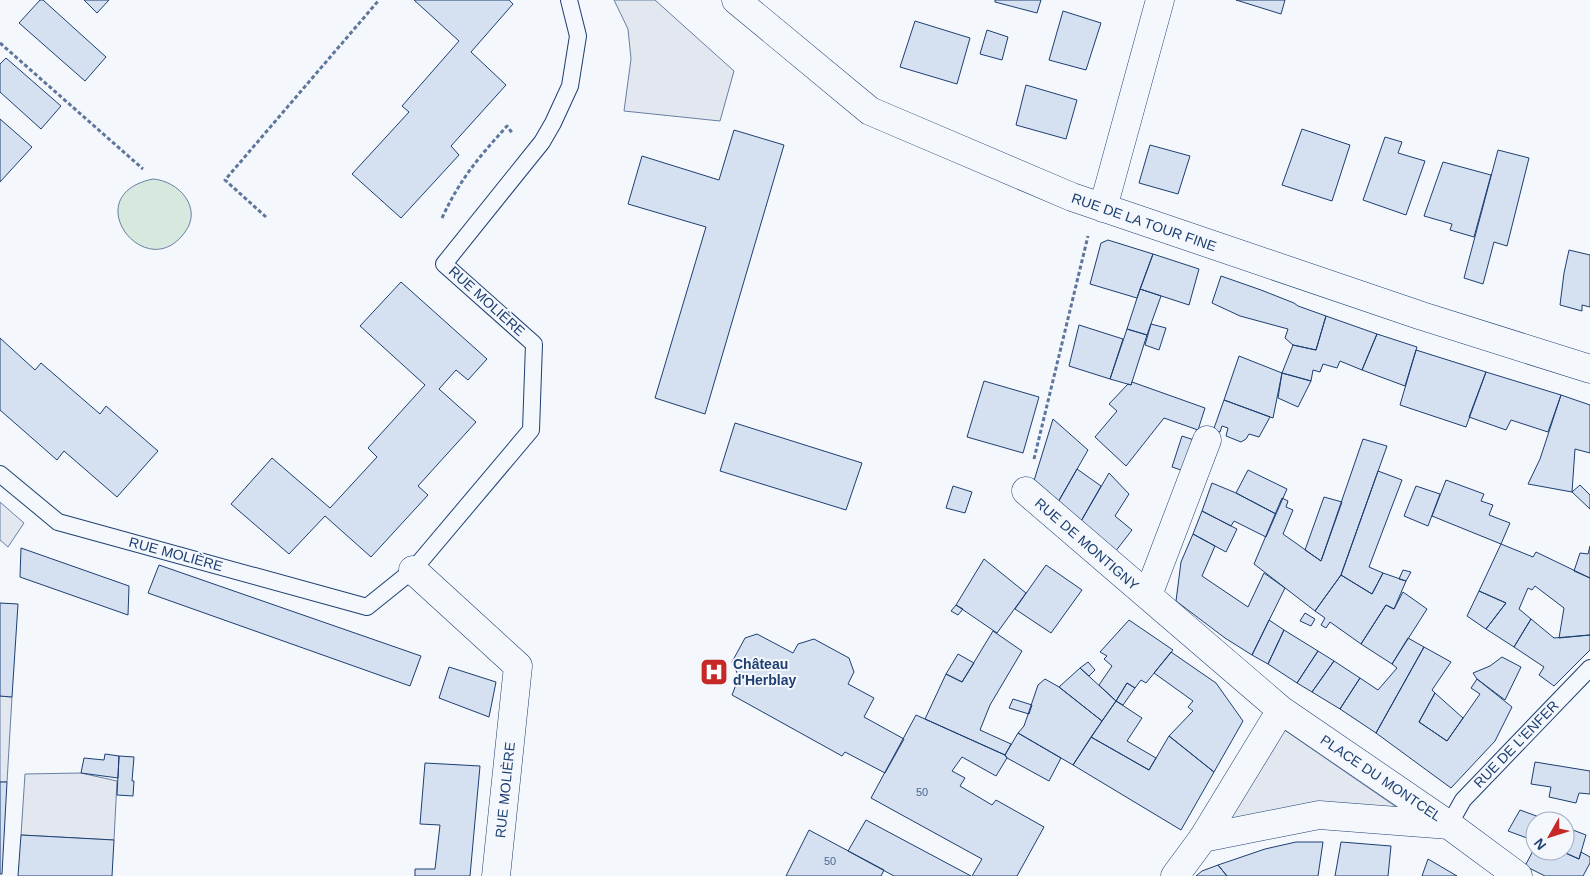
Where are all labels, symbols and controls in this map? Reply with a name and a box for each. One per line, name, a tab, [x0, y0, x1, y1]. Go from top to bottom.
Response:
street label: RUE DE LA TOUR FINE	[1070, 190, 1218, 254]
street label: RUE MOLIÈRE	[446, 263, 528, 339]
street label: RUE DE MONTIGNY	[1032, 495, 1143, 594]
street label: RUE MOLIÈRE	[127, 534, 225, 574]
place label: Château d'Herblay	[733, 656, 796, 688]
hospital icon: Château d'Herblay	[699, 657, 729, 687]
street label: RUE DE L'ENFER	[1470, 697, 1562, 791]
street label: PLACE DU MONTCEL	[1318, 732, 1445, 825]
street label: RUE MOLIÈRE	[492, 741, 518, 839]
house number: 50	[916, 786, 928, 798]
north arrow	[1525, 811, 1575, 861]
text: N	[1530, 835, 1549, 853]
house number: 50	[824, 855, 836, 867]

